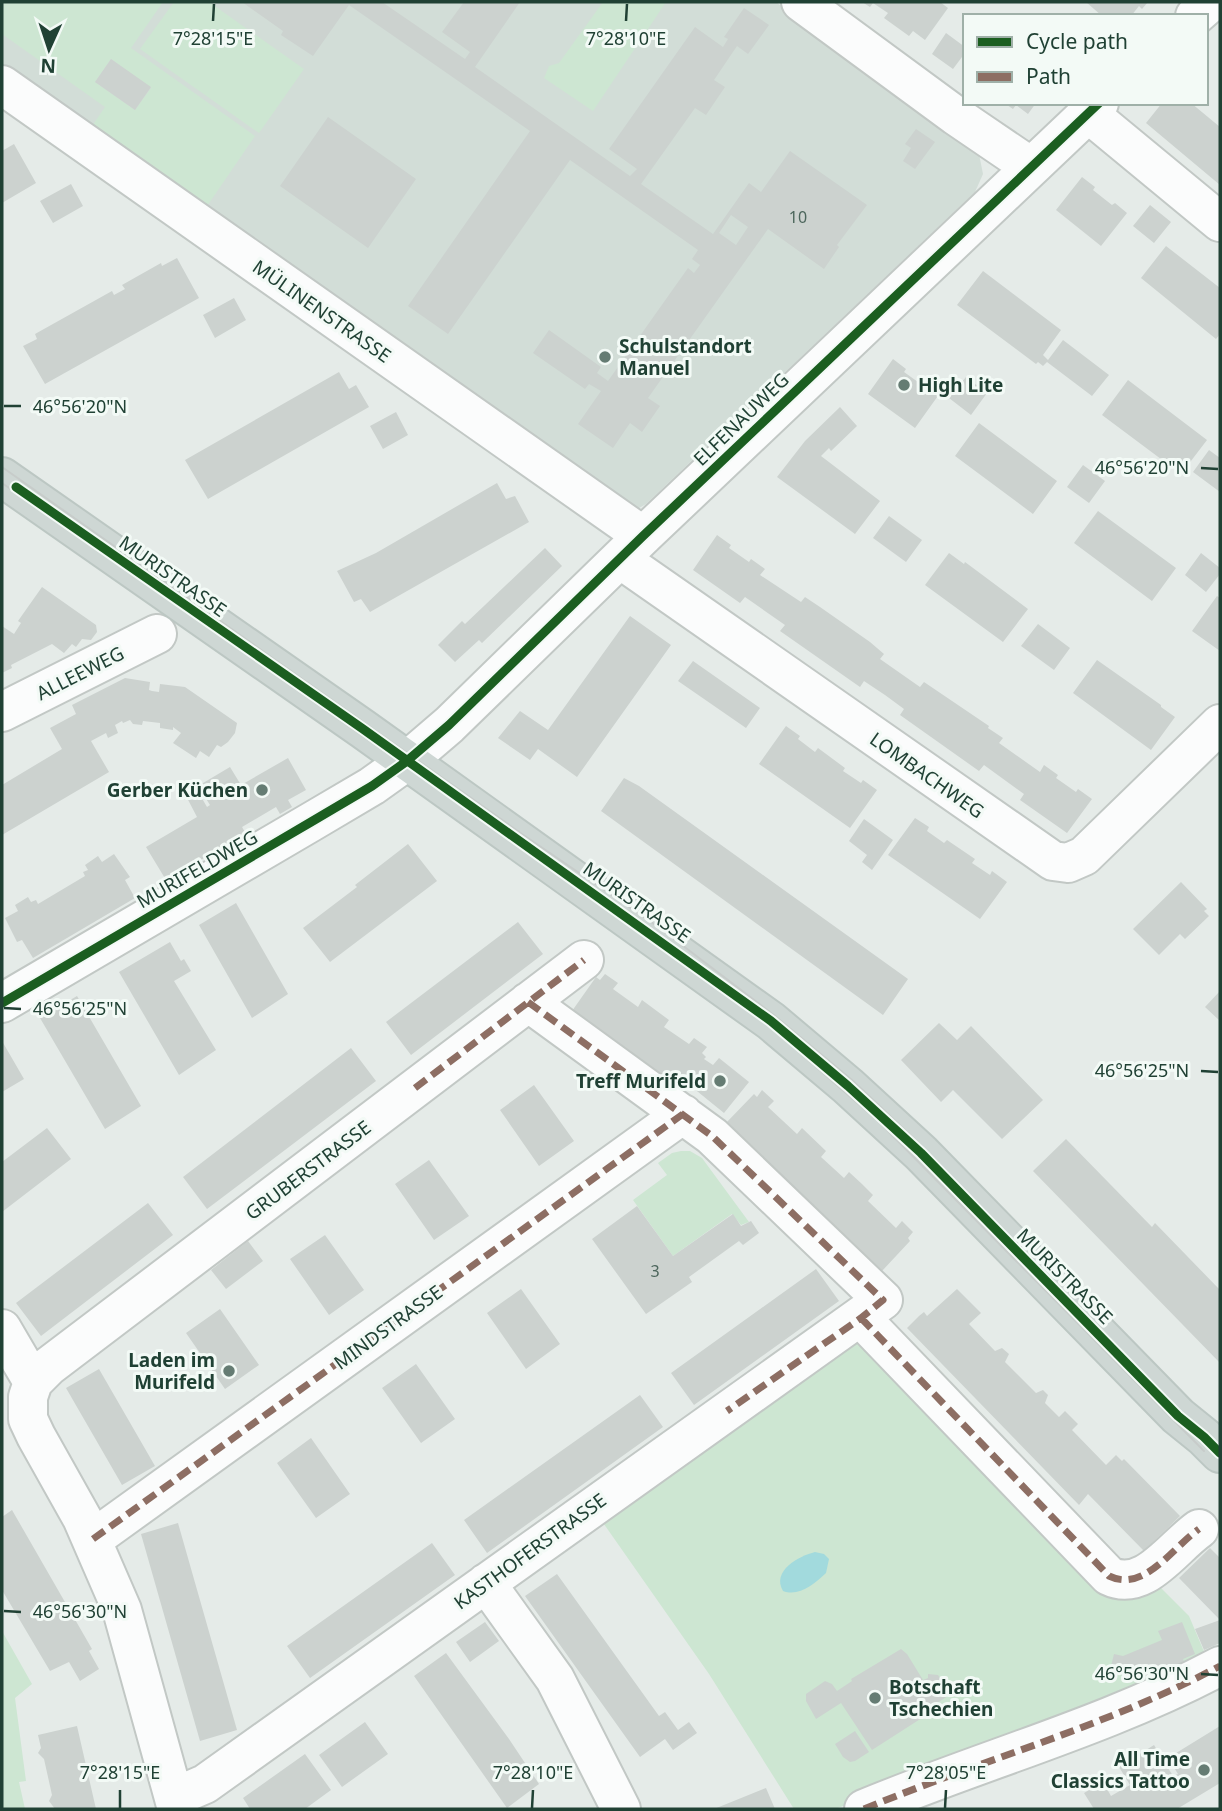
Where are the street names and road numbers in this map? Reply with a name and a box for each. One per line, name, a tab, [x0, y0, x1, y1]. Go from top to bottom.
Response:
street label: MÜLINENSTRASSE	[248, 254, 396, 368]
street label: ELFENAUWEG	[688, 367, 794, 471]
street label: MURISTRASSE	[114, 529, 232, 623]
street label: ALLEEWEG	[32, 640, 128, 706]
street label: LOMBACHWEG	[865, 726, 989, 824]
street label: MURIFELDWEG	[132, 824, 262, 914]
street label: MURISTRASSE	[578, 855, 696, 949]
street label: GRUBERSTRASSE	[240, 1114, 376, 1226]
street label: MURISTRASSE	[1011, 1222, 1119, 1330]
street label: MINDSTRASSE	[328, 1279, 448, 1375]
street label: KASTHOFERSTRASSE	[449, 1487, 611, 1615]

